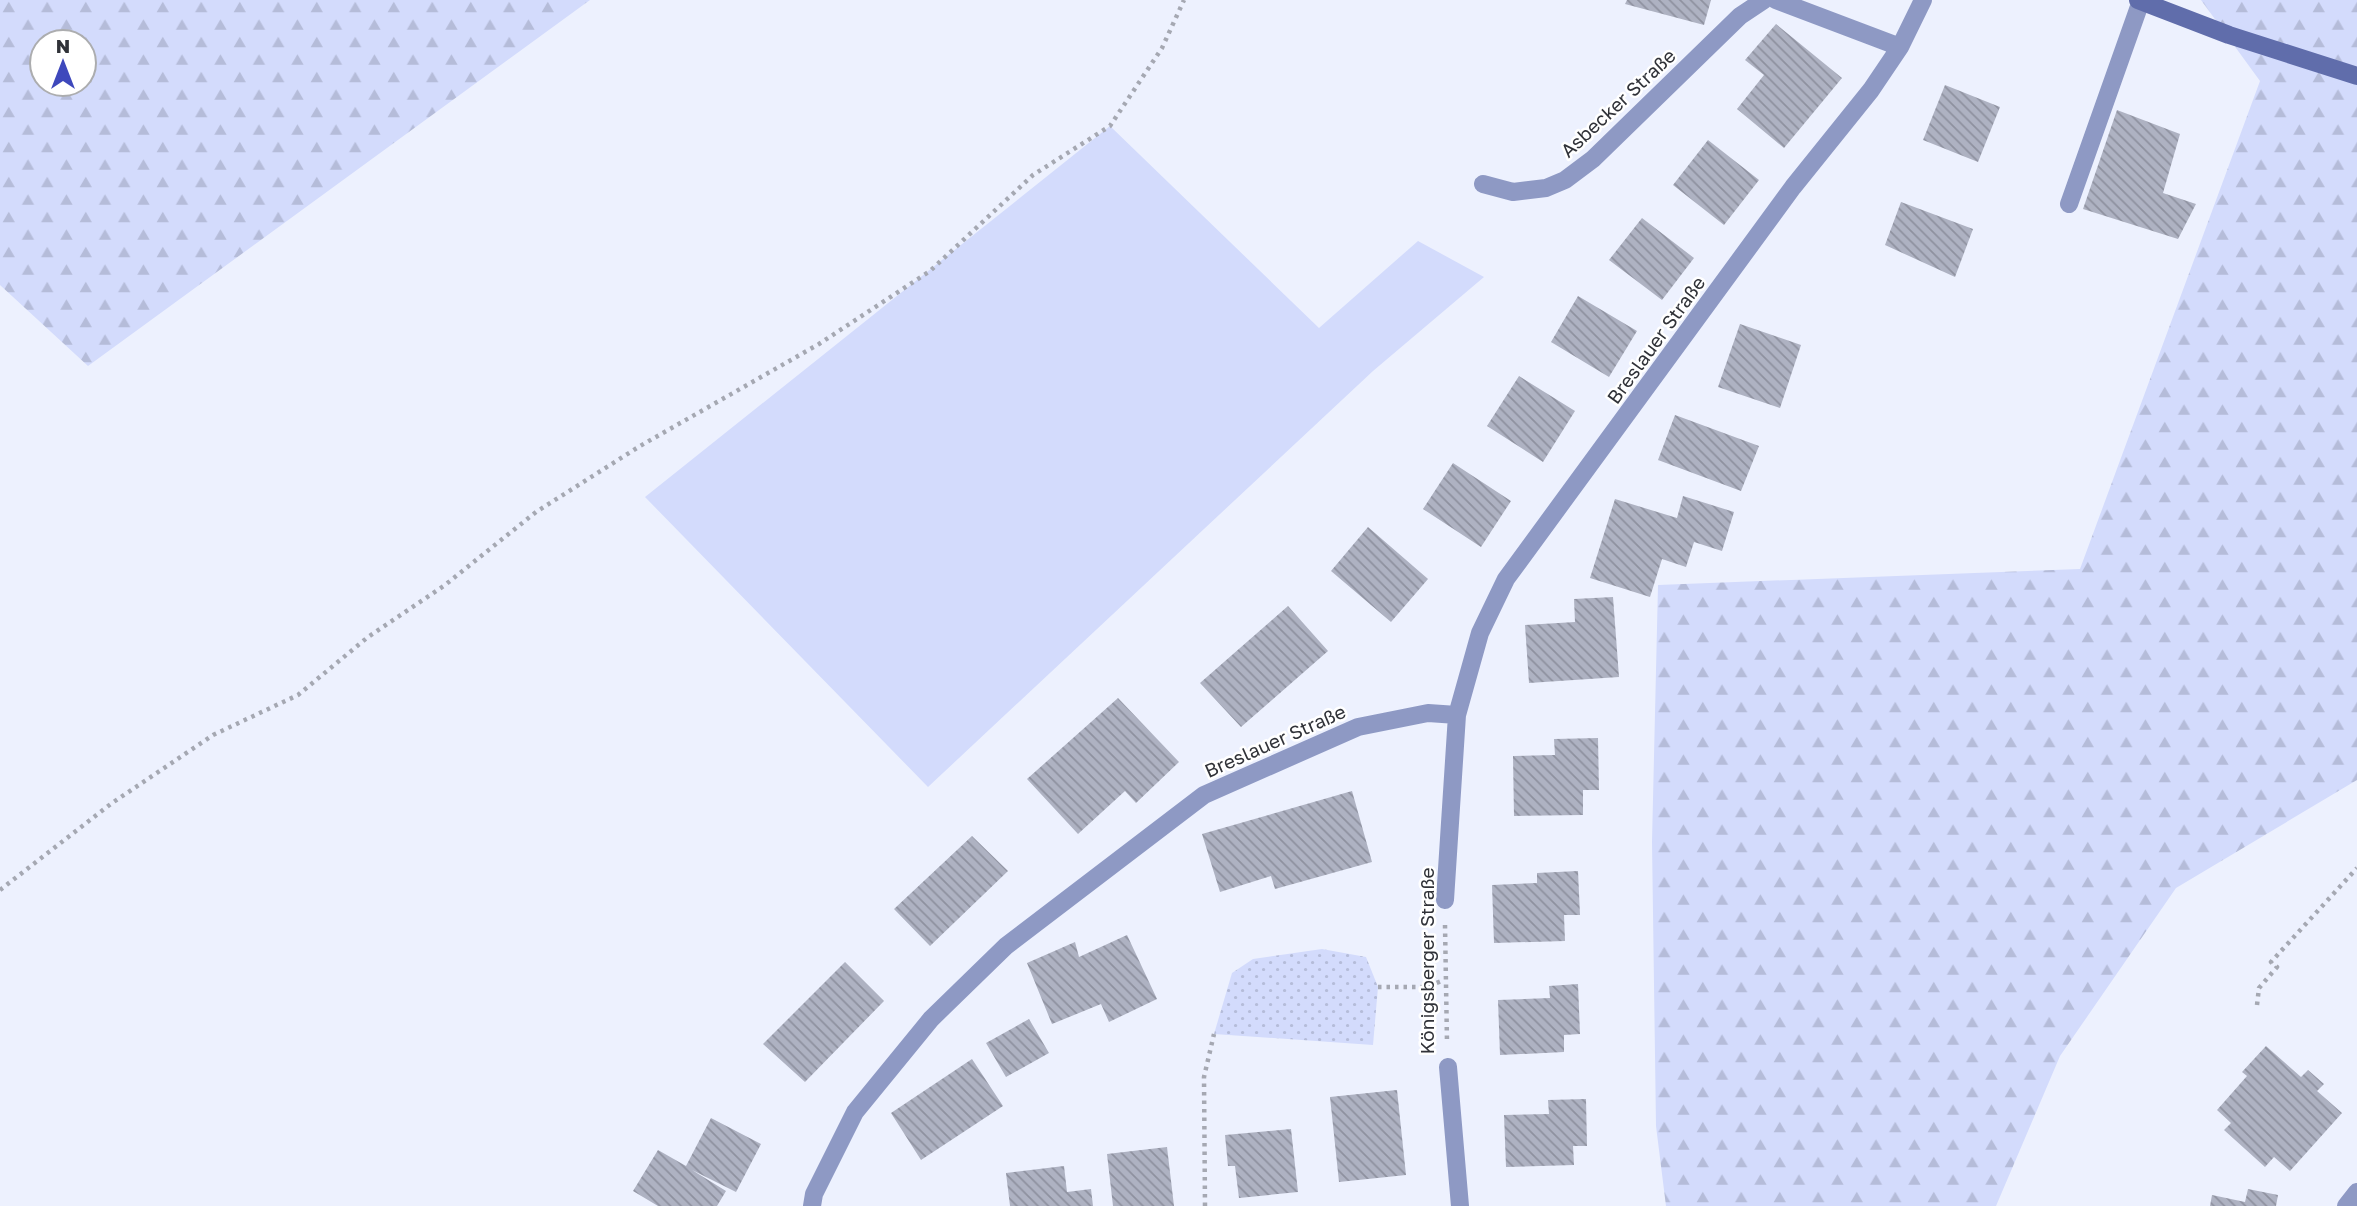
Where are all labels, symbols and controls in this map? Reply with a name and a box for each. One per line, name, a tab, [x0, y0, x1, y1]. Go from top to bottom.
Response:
north arrow	[28, 28, 98, 98]
text: N	[56, 34, 70, 57]
street label: Asbecker Straße	[1555, 44, 1680, 162]
street label: Breslauer Straße	[1602, 271, 1710, 408]
street label: Breslauer Straße	[1201, 699, 1349, 782]
street label: Königsberger Straße	[1415, 868, 1438, 1054]

